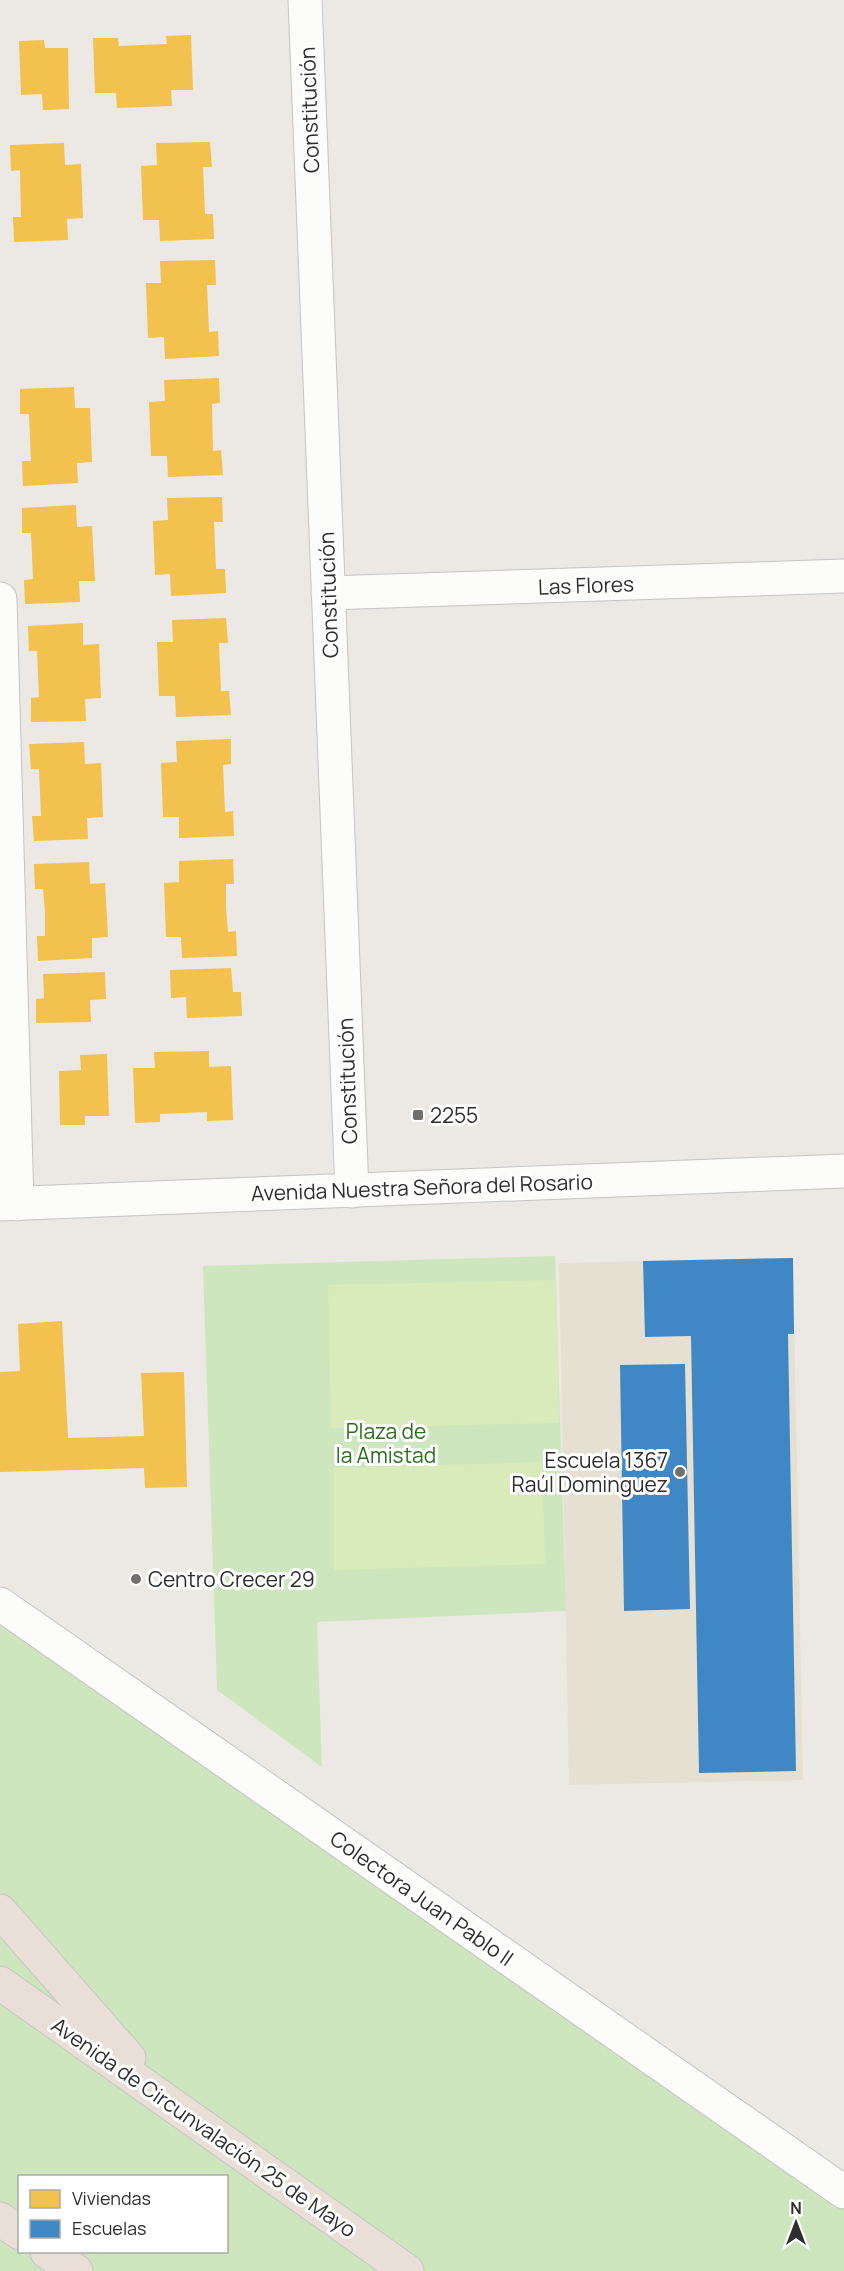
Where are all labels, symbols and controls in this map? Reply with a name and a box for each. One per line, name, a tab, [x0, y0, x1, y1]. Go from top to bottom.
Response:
street label: Constitución	[293, 46, 325, 174]
street label: Constitución	[312, 531, 344, 659]
street label: Las Flores	[537, 569, 635, 601]
street label: Constitución	[331, 1017, 363, 1145]
place label: 2255	[430, 1101, 478, 1129]
marker: 2255	[411, 1108, 425, 1122]
street label: Avenida Nuestra Señora del Rosario	[251, 1167, 593, 1207]
park label: Plaza de la Amistad	[336, 1417, 436, 1469]
place label: Escuela 1367 Raúl Dominguez	[512, 1446, 668, 1498]
marker: Escuela 1367 Raúl Dominguez	[673, 1465, 687, 1479]
place label: Centro Crecer 29	[148, 1565, 315, 1593]
marker: Centro Crecer 29	[129, 1572, 143, 1586]
street label: Colectora Juan Pablo II	[325, 1824, 519, 1972]
street label: Avenida de Circunvalación 25 de Mayo	[46, 2011, 362, 2243]
legend	[18, 2175, 228, 2253]
text: Viviendas	[72, 2186, 151, 2210]
north arrow	[766, 2193, 826, 2253]
text: N	[790, 2197, 802, 2219]
text: Escuelas	[72, 2216, 147, 2240]

